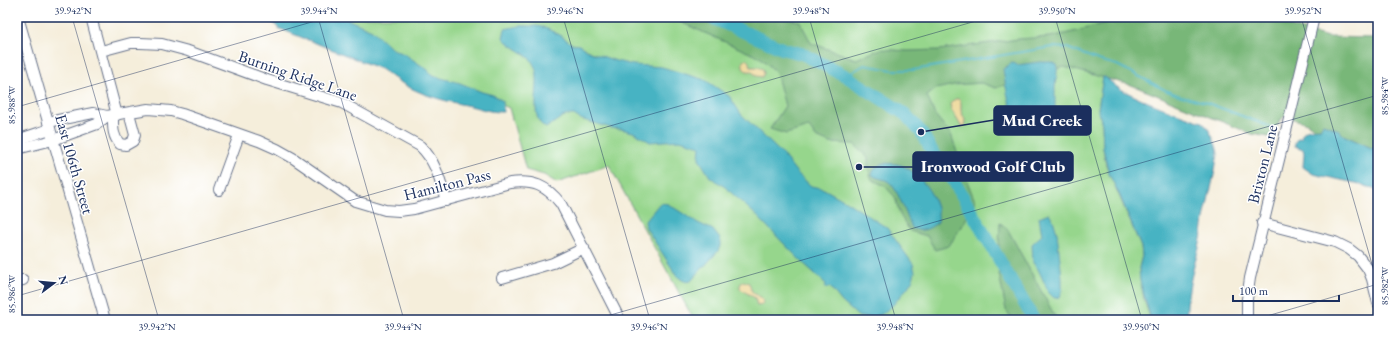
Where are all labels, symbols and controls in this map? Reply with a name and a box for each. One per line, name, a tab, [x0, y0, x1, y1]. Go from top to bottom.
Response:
text: 39.942°N	[54, 4, 92, 17]
text: 39.944°N	[300, 4, 338, 17]
text: 39.946°N	[546, 4, 584, 17]
text: 39.948°N	[792, 4, 830, 17]
text: 39.950°N	[1038, 4, 1076, 17]
text: 39.952°N	[1284, 4, 1322, 17]
street label: Burning Ridge Lane	[236, 45, 360, 106]
text: 85.984°W	[1378, 76, 1391, 115]
text: 85.988°W	[5, 85, 18, 124]
callout: Mud Creek	[994, 106, 1091, 135]
text: Mud Creek	[1002, 109, 1083, 131]
street label: East 106th Street	[50, 112, 99, 217]
street label: Brixton Lane	[1243, 123, 1282, 206]
callout: Ironwood Golf Club	[913, 152, 1073, 181]
text: Ironwood Golf Club	[921, 155, 1065, 177]
street label: Hamilton Pass	[401, 164, 493, 205]
north arrow	[34, 263, 74, 303]
text: 85.982°W	[1378, 266, 1391, 305]
text: 85.986°W	[5, 274, 18, 313]
text: N	[56, 274, 72, 287]
scale bar	[1233, 277, 1339, 303]
text: 100 m	[1239, 283, 1269, 299]
text: 39.942°N	[138, 320, 176, 333]
text: 39.944°N	[384, 320, 422, 333]
text: 39.946°N	[630, 320, 668, 333]
text: 39.948°N	[876, 320, 914, 333]
text: 39.950°N	[1122, 320, 1160, 333]

